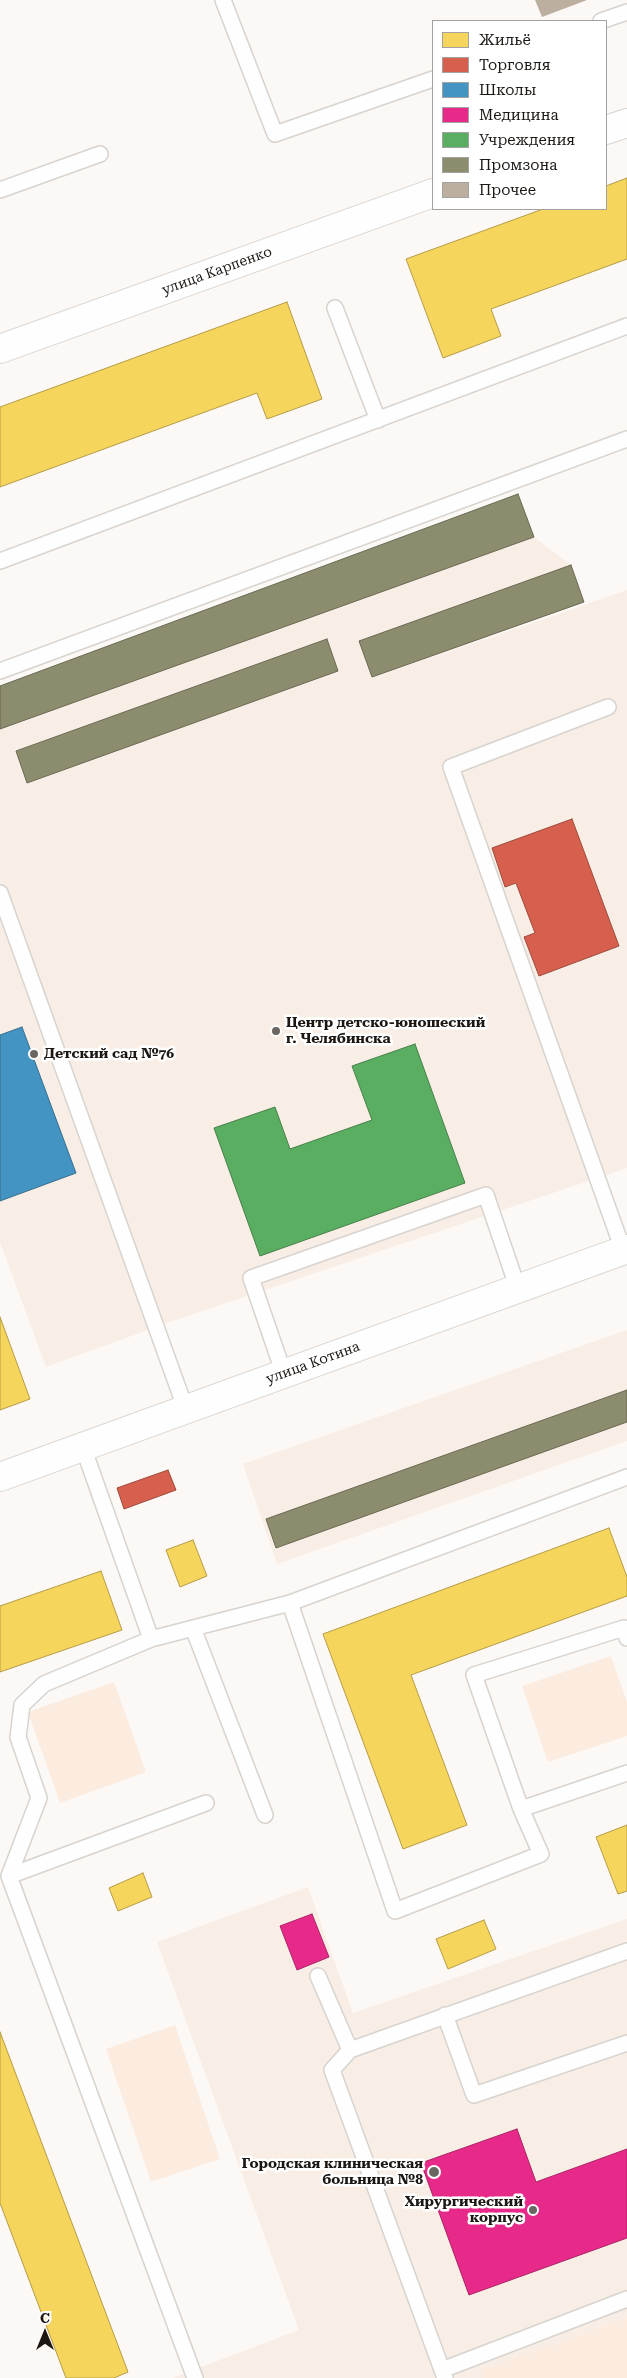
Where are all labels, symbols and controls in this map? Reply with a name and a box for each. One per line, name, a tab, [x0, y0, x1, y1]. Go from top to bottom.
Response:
legend	[432, 20, 607, 210]
text: Жильё	[479, 31, 531, 49]
text: Торговля	[479, 56, 550, 74]
text: Школы	[479, 81, 536, 99]
text: Медицина	[479, 106, 559, 124]
text: Учреждения	[479, 131, 575, 149]
text: Промзона	[479, 156, 557, 174]
text: Прочее	[479, 181, 536, 199]
street label: улица Карпенко	[160, 243, 274, 299]
place label: Центр детско-юношеский г. Челябинска	[286, 1015, 485, 1048]
marker: Центр детско-юношеский г. Челябинска	[270, 1025, 282, 1037]
place label: Детский сад №76	[44, 1046, 174, 1062]
marker: Детский сад №76	[28, 1048, 40, 1060]
street label: улица Котина	[264, 1338, 362, 1388]
place label: Городская клиническая больница №8	[242, 2156, 423, 2188]
marker: Городская клиническая больница №8	[427, 2165, 441, 2179]
place label: Хирургический корпус	[405, 2194, 523, 2226]
marker: Хирургический корпус	[527, 2204, 539, 2216]
north arrow	[20, 2308, 70, 2358]
text: С	[40, 2310, 50, 2326]

